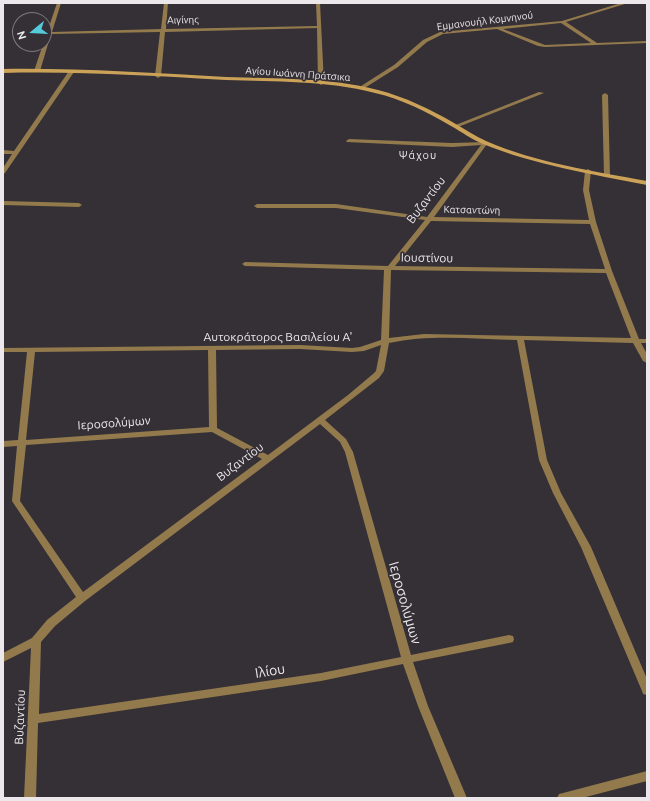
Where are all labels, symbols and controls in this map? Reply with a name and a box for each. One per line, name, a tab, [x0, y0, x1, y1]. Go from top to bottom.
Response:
street label: Εμμανουήλ Κομνηνού	[436, 9, 534, 33]
north arrow	[12, 12, 52, 52]
street label: Αιγίνης	[167, 14, 199, 26]
text: N	[15, 30, 29, 41]
street label: Αγίου Ιωάννη Πράτσικα	[245, 64, 351, 84]
district label: Ψάχου	[399, 148, 437, 162]
street label: Βυζαντίου	[404, 174, 448, 226]
street label: Κατσαντώνη	[444, 204, 500, 216]
street label: Ιουστίνου	[401, 250, 453, 266]
street label: Αυτοκράτορος Βασιλείου A'	[204, 330, 352, 344]
street label: Ιεροσολύμων	[77, 413, 151, 433]
street label: Βυζαντίου	[214, 440, 266, 484]
street label: Ιεροσολύμων	[385, 560, 425, 646]
street label: Ιλίου	[254, 660, 286, 682]
street label: Βυζαντίου	[12, 689, 28, 745]

